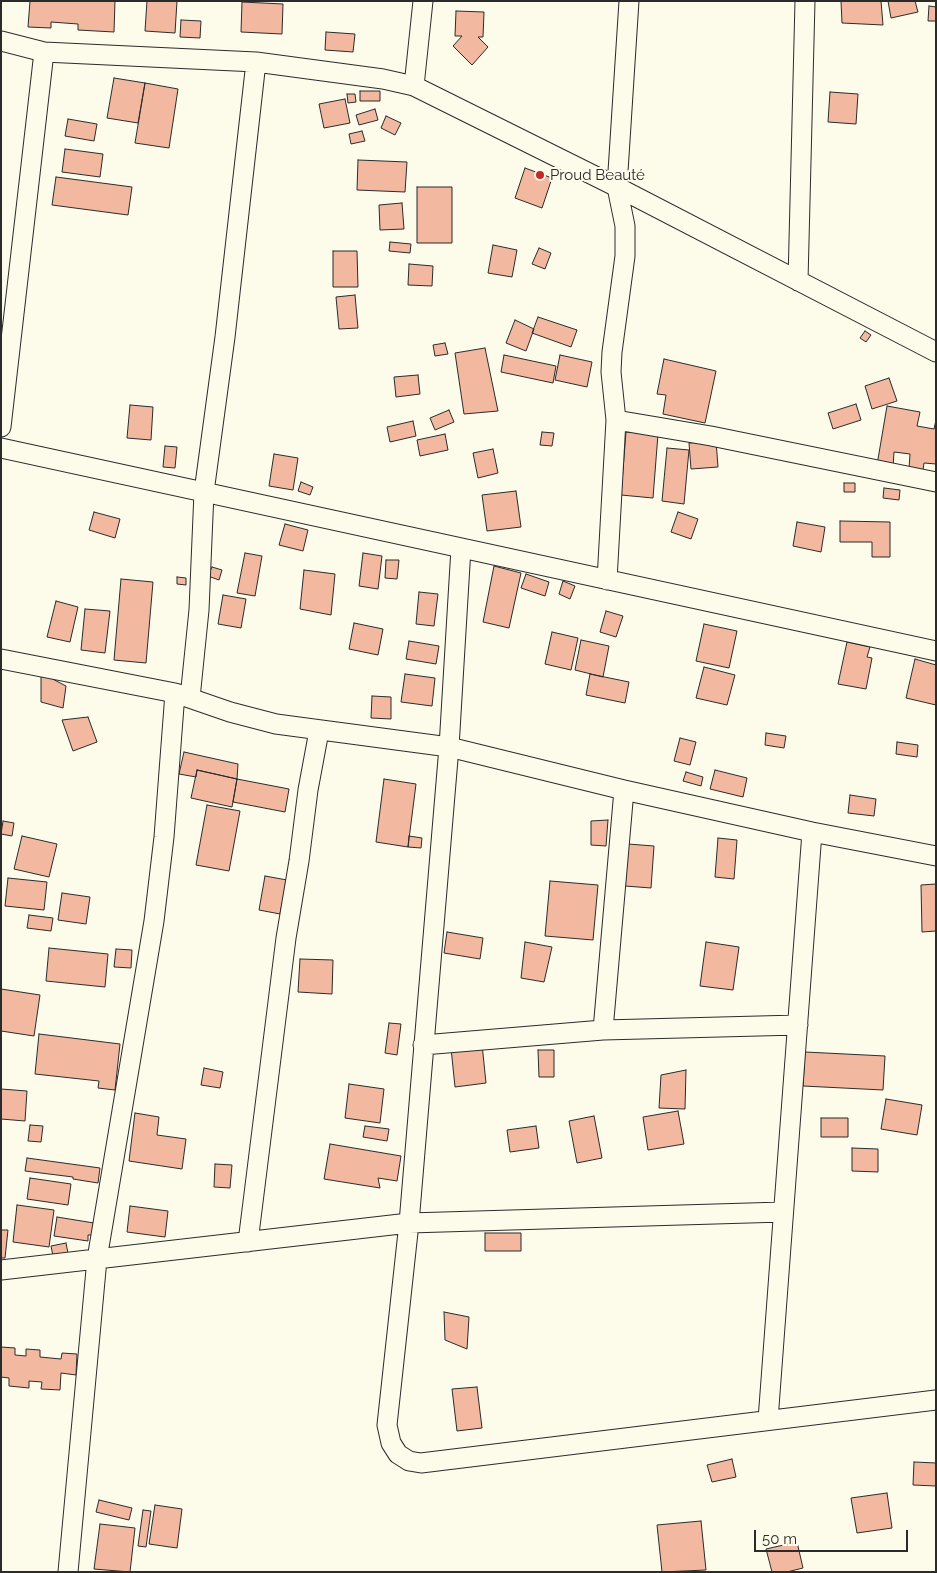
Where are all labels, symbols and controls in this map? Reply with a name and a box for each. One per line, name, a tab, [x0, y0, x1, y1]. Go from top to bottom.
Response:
place label: Proud Beauté	[550, 166, 645, 184]
marker: Proud Beauté	[534, 169, 546, 181]
scale bar	[757, 1520, 911, 1552]
text: 50 m	[762, 1530, 797, 1548]

